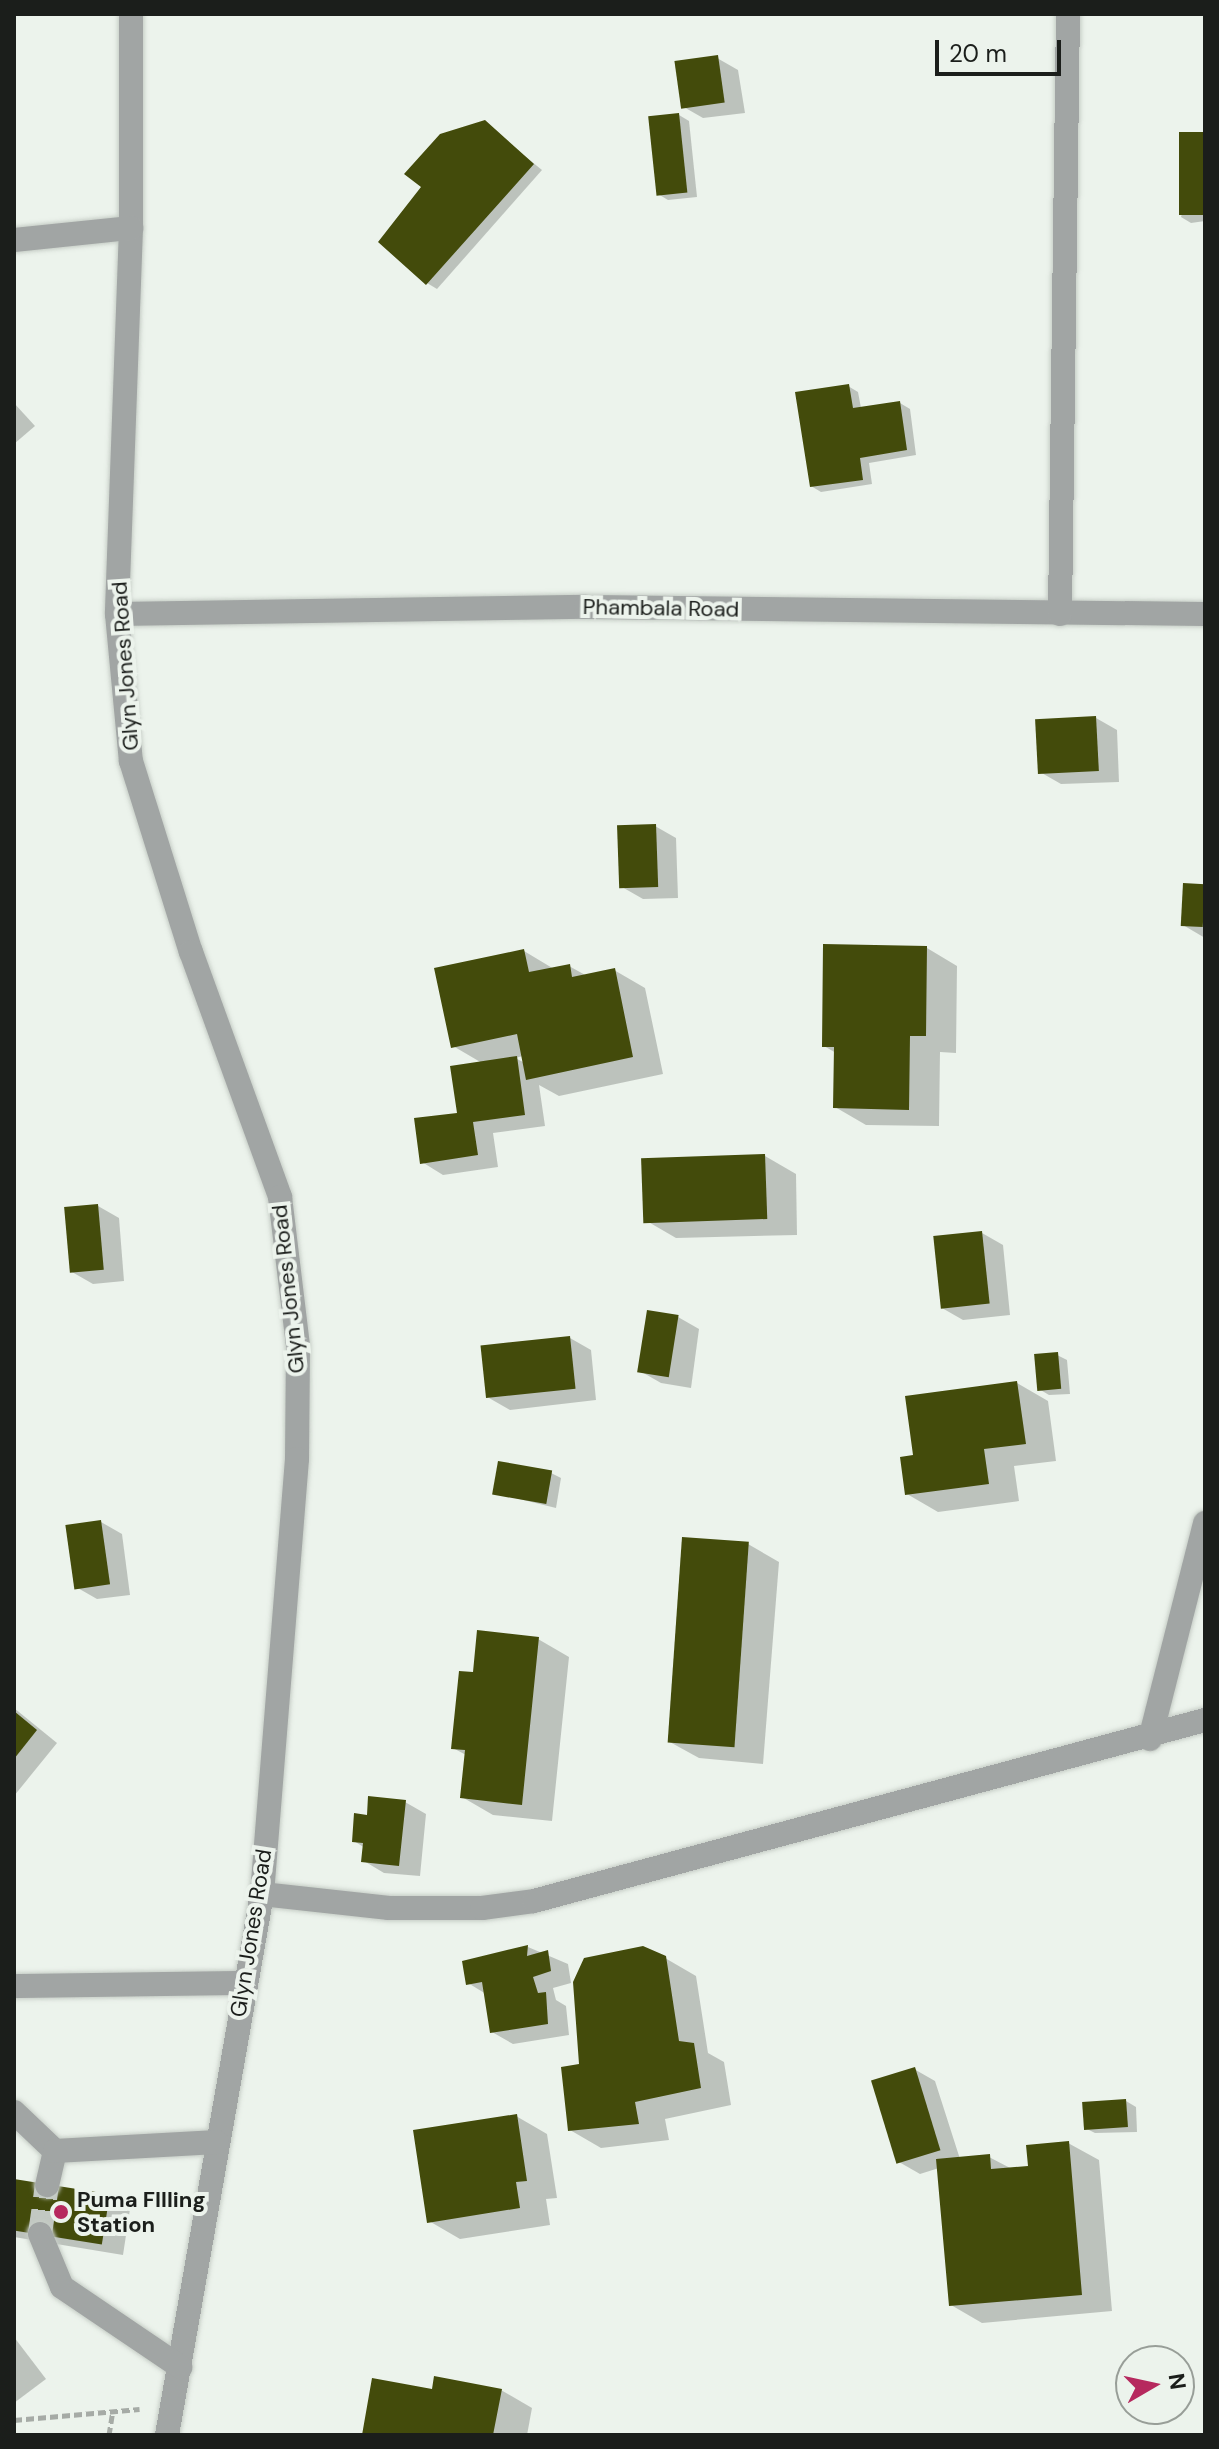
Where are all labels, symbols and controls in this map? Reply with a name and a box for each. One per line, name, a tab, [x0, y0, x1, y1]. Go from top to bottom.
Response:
scale bar	[939, 24, 1065, 74]
text: 20 m	[949, 38, 1007, 69]
street label: Glyn Jones Road	[106, 580, 144, 752]
street label: Phambala Road	[582, 593, 740, 623]
street label: Glyn Jones Road	[266, 1203, 310, 1375]
street label: Glyn Jones Road	[225, 1847, 277, 2019]
place label: Puma FIlling Station	[77, 2186, 206, 2238]
marker: Puma FIlling Station	[52, 2203, 70, 2221]
north arrow	[1115, 2345, 1195, 2425]
text: N	[1162, 2371, 1193, 2392]

